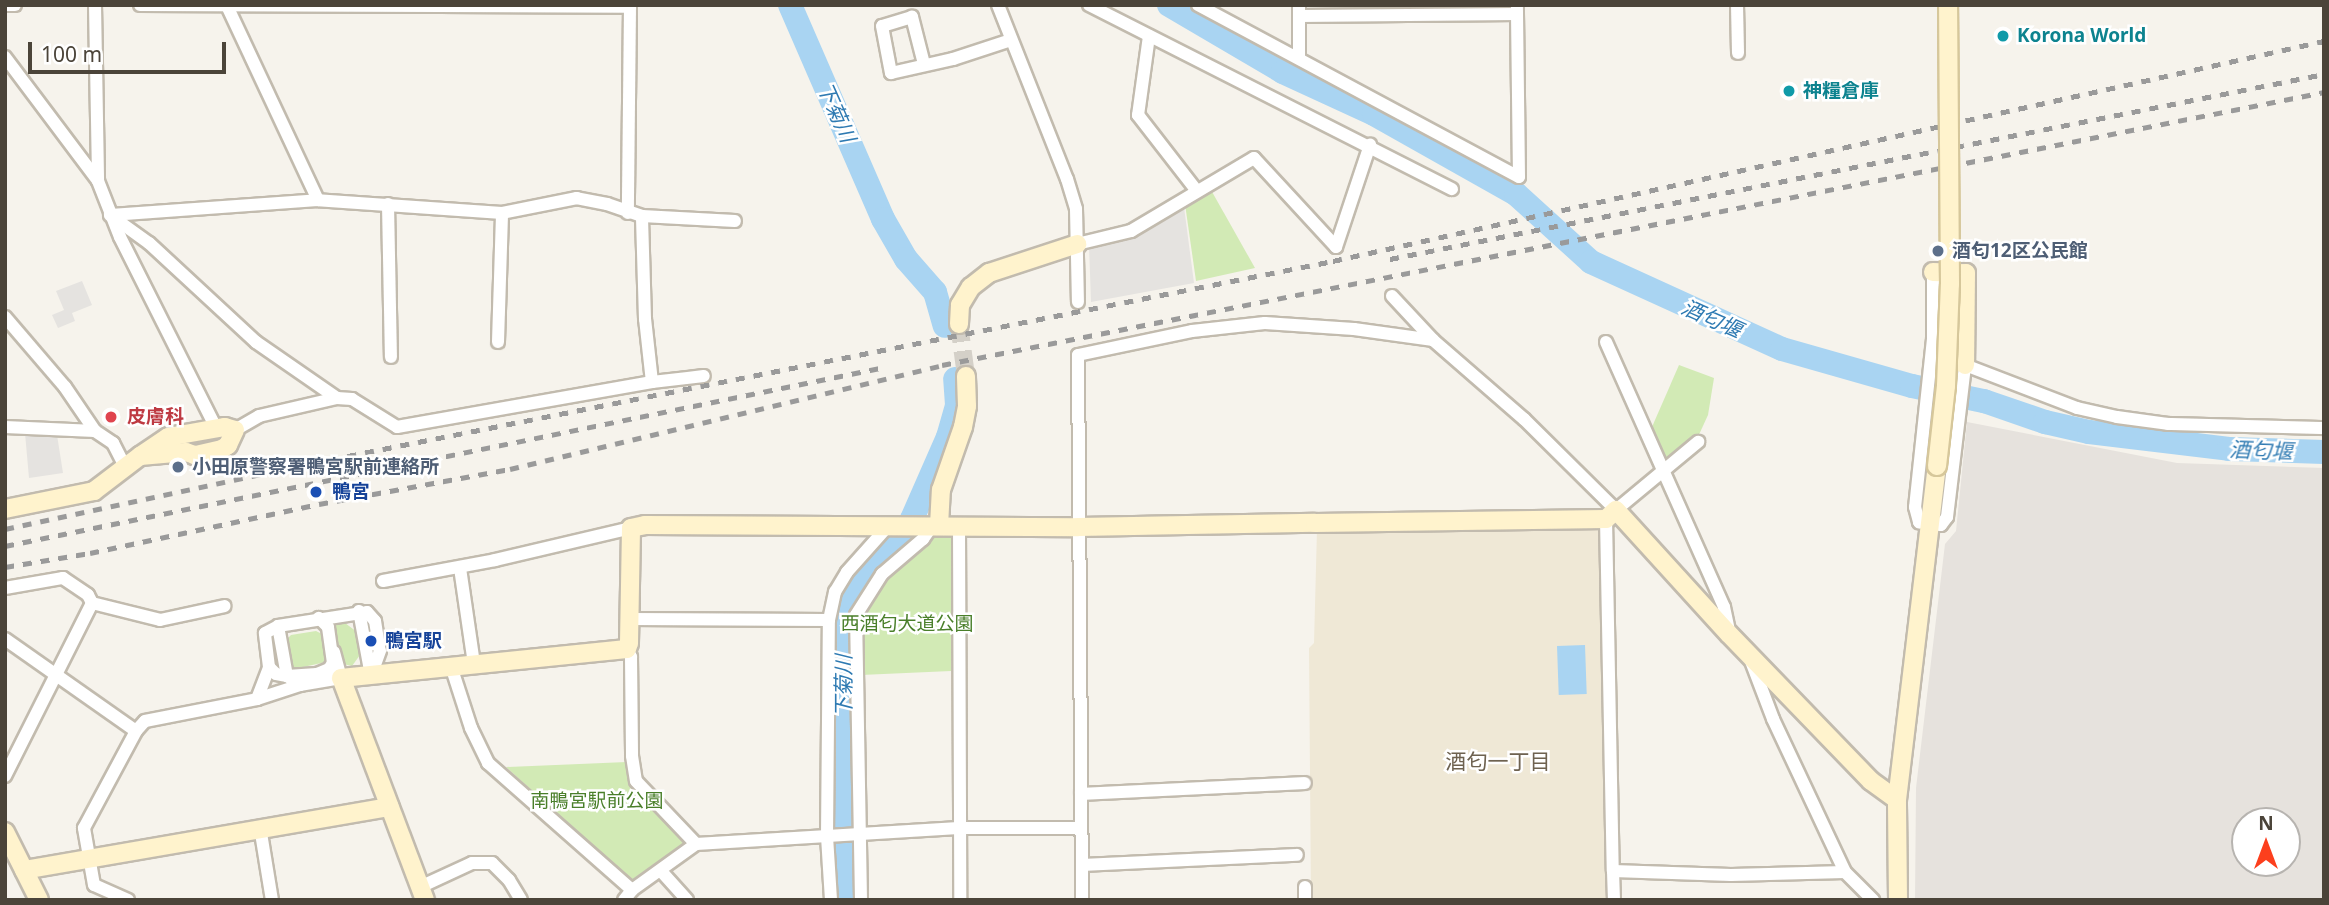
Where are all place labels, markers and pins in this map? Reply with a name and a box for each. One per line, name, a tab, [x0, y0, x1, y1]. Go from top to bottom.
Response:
place label: Korona World	[2017, 25, 2146, 47]
marker: Korona World	[1995, 28, 2011, 44]
place label: 神糧倉庫	[1803, 80, 1879, 102]
marker: 神糧倉庫	[1781, 83, 1797, 99]
place label: 酒匂12区公民館	[1952, 240, 2088, 262]
marker: 酒匂12区公民館	[1930, 243, 1946, 259]
place label: 皮膚科	[127, 406, 184, 428]
marker: 皮膚科	[101, 407, 121, 427]
place label: 小田原警察署鴨宮駅前連絡所	[192, 456, 439, 478]
marker: 小田原警察署鴨宮駅前連絡所	[170, 459, 186, 475]
place label: 鴨宮	[332, 481, 370, 503]
marker: 鴨宮	[306, 482, 326, 502]
place label: 鴨宮駅	[385, 630, 442, 652]
marker: 鴨宮駅	[363, 633, 379, 649]

